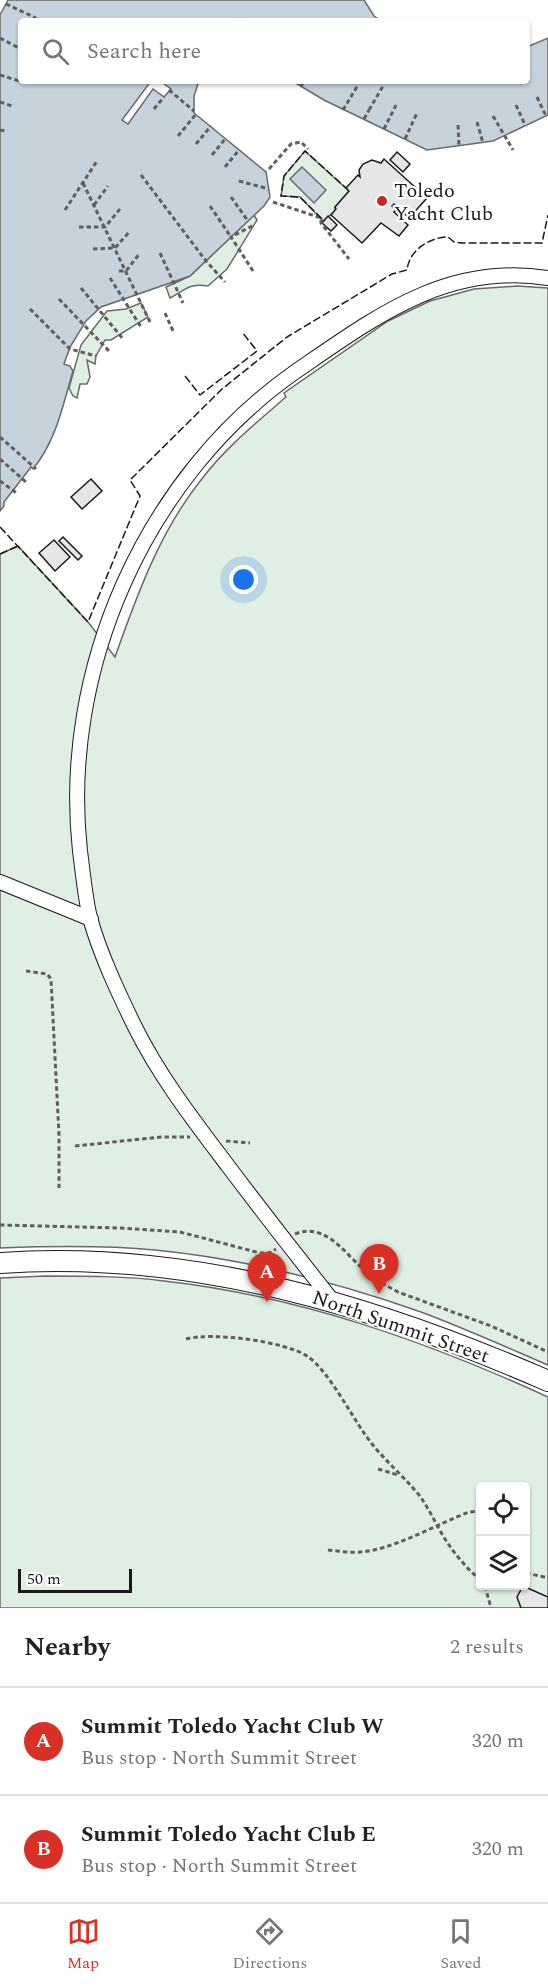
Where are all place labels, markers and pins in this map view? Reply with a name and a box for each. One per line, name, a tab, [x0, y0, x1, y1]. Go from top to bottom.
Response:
place label: Toledo Yacht Club	[394, 176, 493, 229]
marker: Toledo Yacht Club	[375, 194, 389, 208]
pin: B	[360, 1244, 398, 1294]
pin: A	[248, 1252, 286, 1302]

